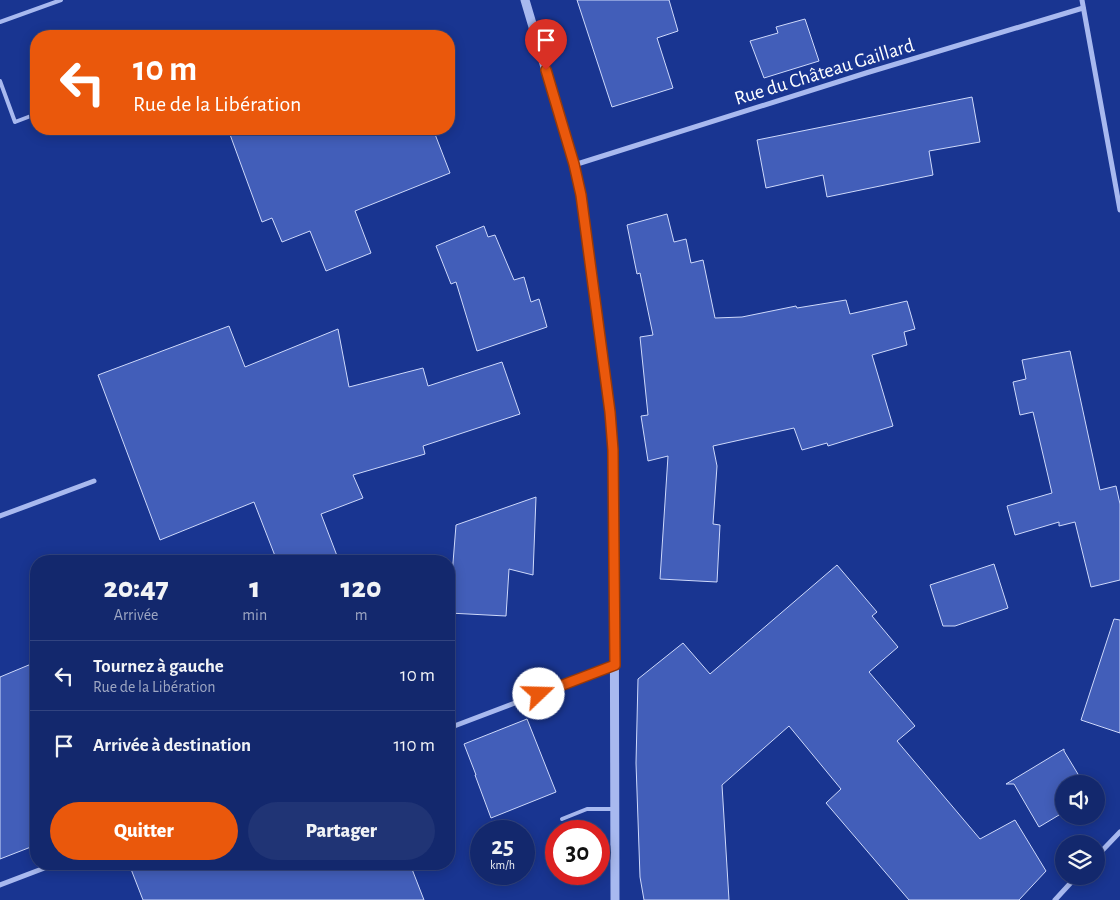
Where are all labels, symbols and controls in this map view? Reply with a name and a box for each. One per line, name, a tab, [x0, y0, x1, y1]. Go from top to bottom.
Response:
pin	[525, 19, 567, 70]
icon: arrive	[532, 26, 560, 54]
street label: Rue du Château Gaillard	[732, 35, 917, 109]
icon: left	[50, 50, 115, 115]
text: 10 m	[133, 52, 197, 87]
text: Rue de la Libération	[133, 93, 301, 115]
text: 20:47	[103, 573, 169, 603]
text: 1	[249, 573, 260, 603]
text: 120	[341, 573, 382, 603]
text: Arrivée	[114, 607, 158, 623]
text: min	[242, 607, 267, 623]
text: m	[355, 607, 367, 623]
text: Tournez à gauche	[93, 657, 224, 676]
icon: left	[50, 662, 78, 690]
text: 10 m	[400, 666, 435, 685]
position arrow	[512, 667, 564, 719]
text: Rue de la Libération	[93, 679, 215, 695]
icon: arrive	[50, 732, 78, 760]
text: Arrivée à destination	[93, 736, 251, 755]
text: 110 m	[394, 736, 435, 755]
map controls	[1055, 775, 1105, 885]
button: sound	[1055, 775, 1105, 825]
button: Quitter	[50, 802, 238, 860]
button: Partager	[248, 802, 435, 860]
speed limit sign: 30	[545, 820, 610, 885]
text: 25	[491, 834, 514, 859]
button: layers	[1055, 835, 1105, 885]
text: km/h	[490, 859, 515, 871]

